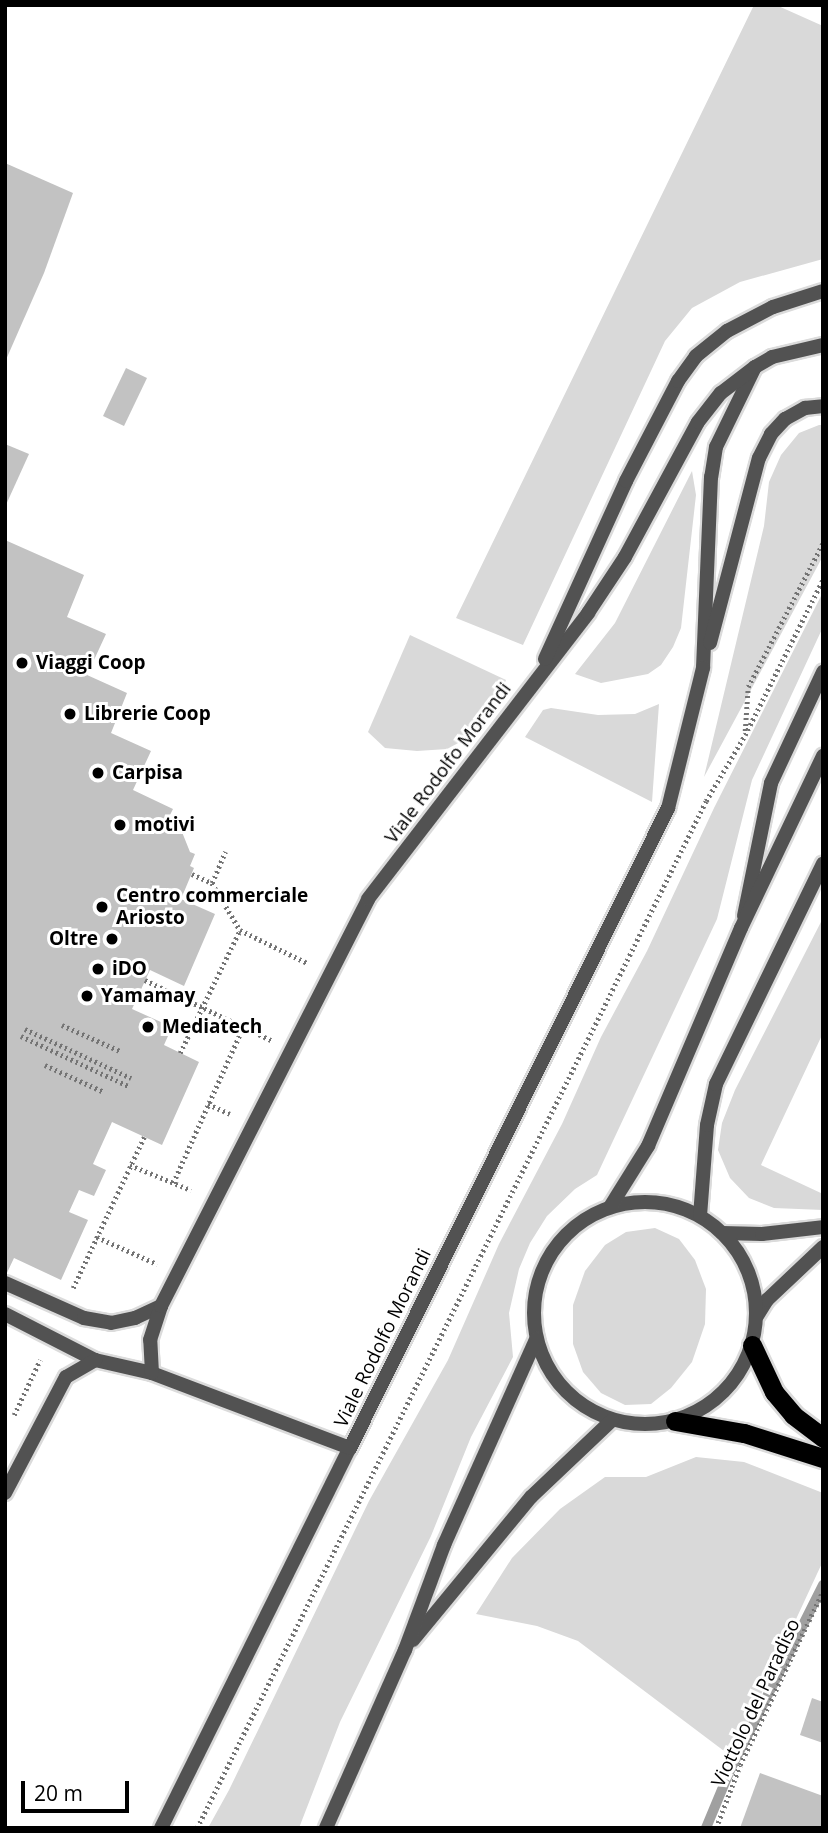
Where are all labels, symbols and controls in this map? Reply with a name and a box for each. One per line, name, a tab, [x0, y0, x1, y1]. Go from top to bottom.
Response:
place label: Viaggi Coop	[36, 652, 145, 674]
marker: Viaggi Coop	[14, 655, 30, 671]
street label: Viale Rodolfo Morandi	[380, 678, 516, 848]
place label: Librerie Coop	[84, 703, 211, 725]
marker: Librerie Coop	[62, 706, 78, 722]
place label: Carpisa	[112, 762, 183, 784]
marker: Carpisa	[90, 765, 106, 781]
place label: motivi	[134, 814, 195, 836]
marker: motivi	[112, 817, 128, 833]
place label: Centro commerciale Ariosto	[116, 885, 308, 929]
marker: Centro commerciale Ariosto	[94, 899, 110, 915]
place label: Oltre	[49, 928, 98, 950]
marker: Oltre	[104, 931, 120, 947]
place label: iDO	[112, 958, 147, 980]
marker: iDO	[90, 961, 106, 977]
place label: Yamamay	[101, 985, 195, 1007]
marker: Yamamay	[79, 988, 95, 1004]
place label: Mediatech	[162, 1016, 262, 1038]
marker: Mediatech	[140, 1019, 156, 1035]
street label: Viale Rodolfo Morandi	[330, 1245, 436, 1431]
street label: Viottolo del Paradiso	[707, 1615, 805, 1791]
scale bar	[24, 1766, 133, 1810]
text: 20 m	[34, 1779, 83, 1807]

